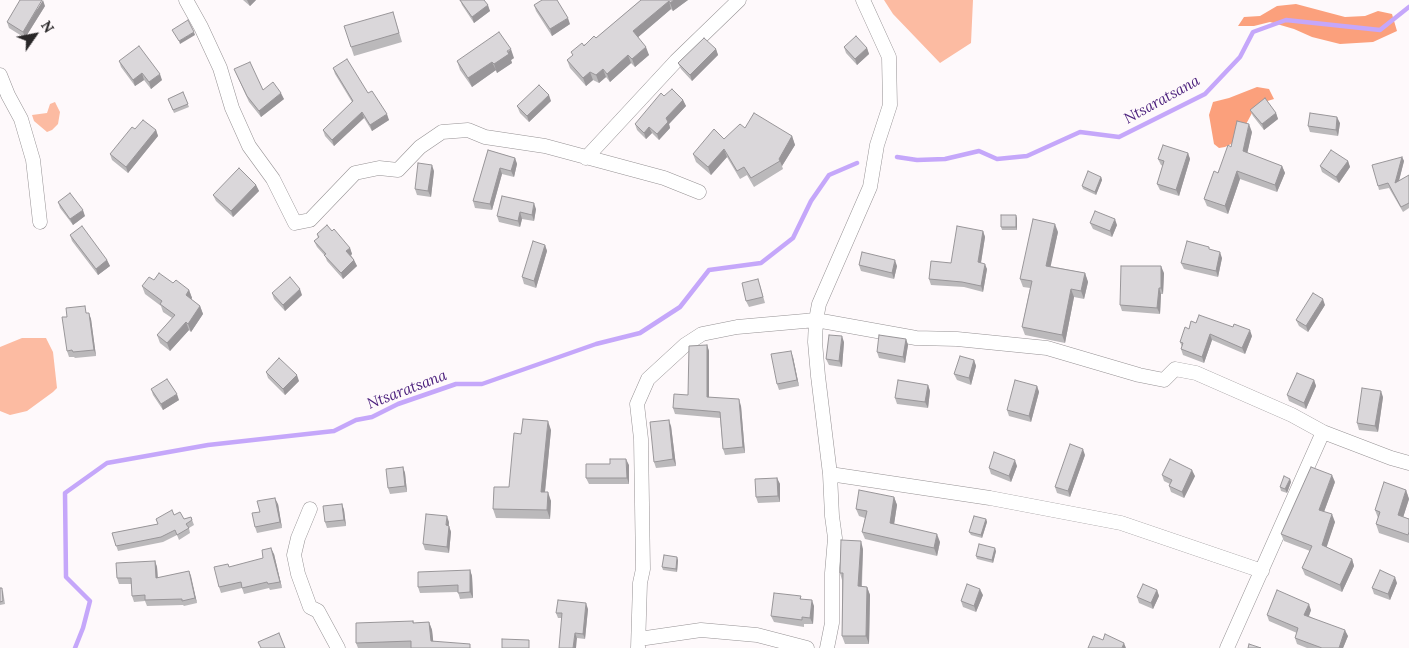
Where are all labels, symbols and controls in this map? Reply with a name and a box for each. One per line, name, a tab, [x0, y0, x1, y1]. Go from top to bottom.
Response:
north arrow	[10, 10, 60, 60]
text: N	[37, 17, 58, 36]
water label: Ntsaratsana	[1121, 72, 1203, 128]
water label: Ntsaratsana	[365, 367, 449, 413]

